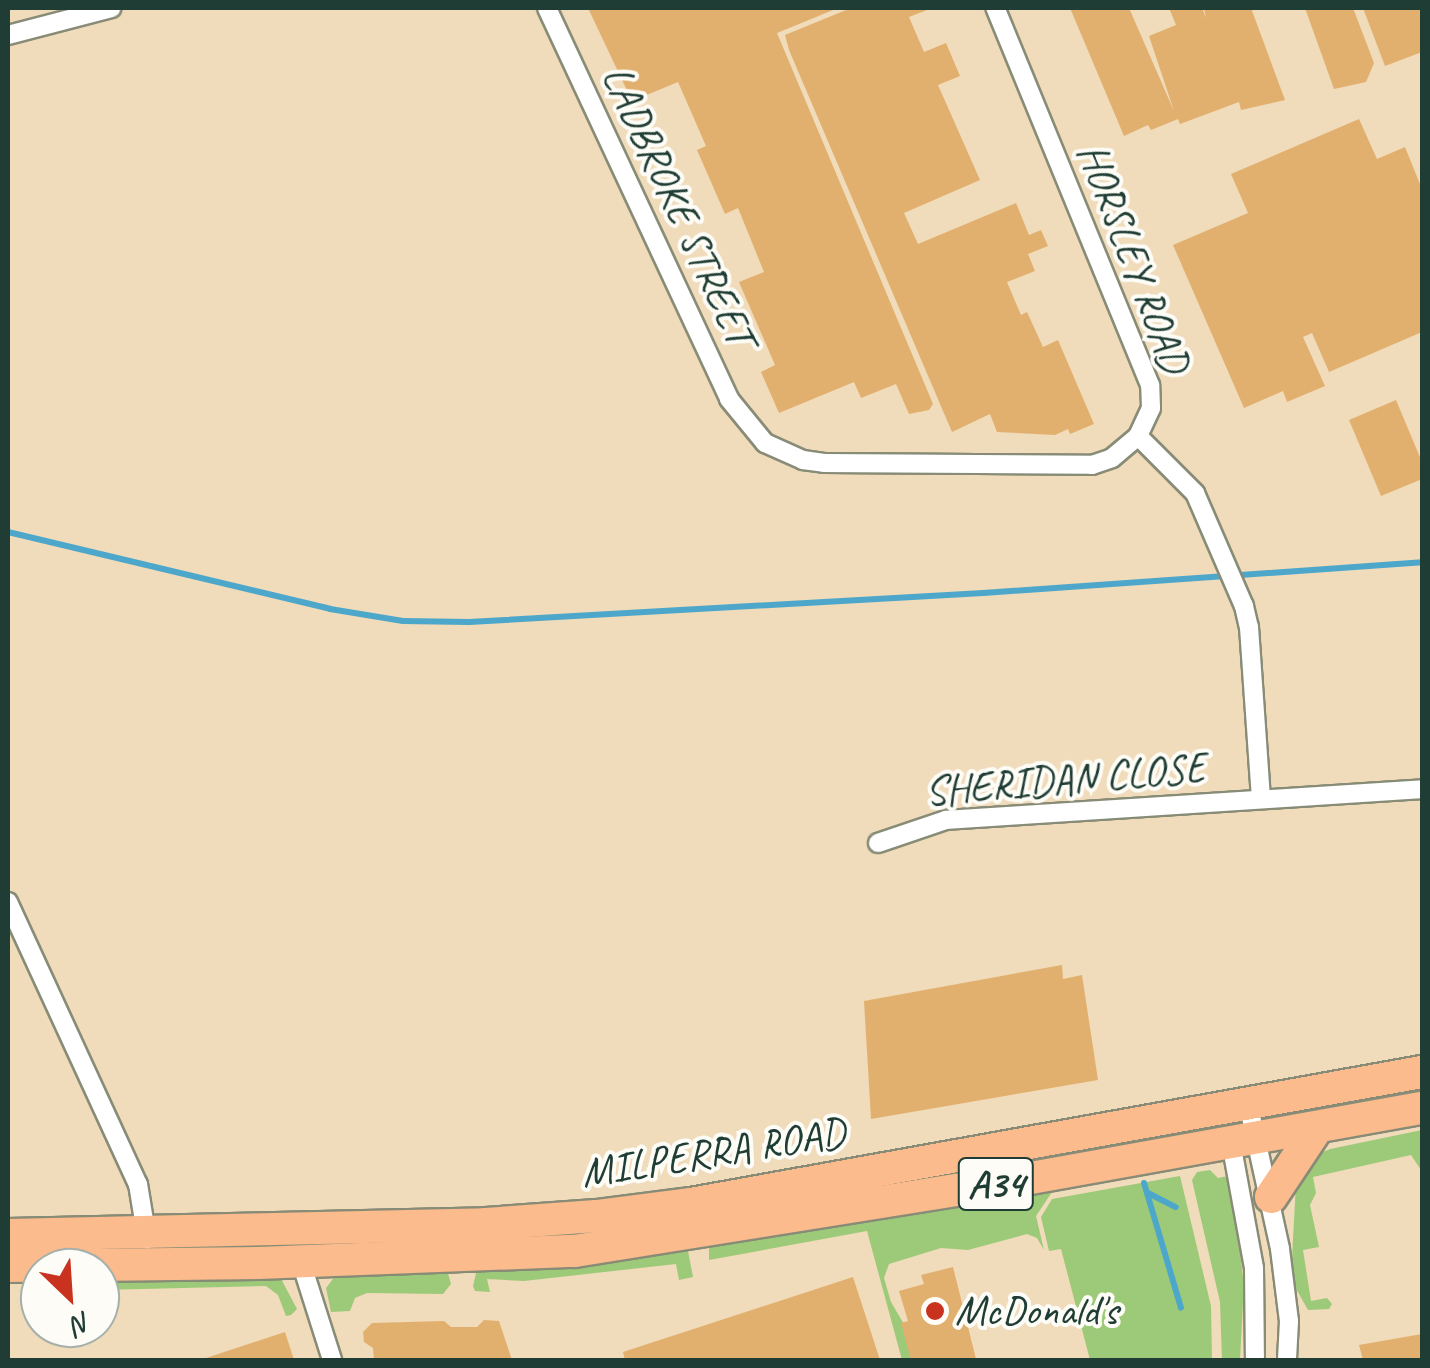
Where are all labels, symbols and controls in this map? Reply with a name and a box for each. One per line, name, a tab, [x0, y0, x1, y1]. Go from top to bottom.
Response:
street label: LADBROKE STREET	[591, 58, 765, 354]
street label: HORSLEY ROAD	[1066, 135, 1200, 381]
street label: SHERIDAN CLOSE	[923, 743, 1207, 817]
street label: MILPERRA ROAD	[577, 1107, 849, 1199]
road number: A34	[956, 1149, 1036, 1219]
north arrow	[20, 1248, 120, 1348]
place label: McDonald's	[955, 1286, 1118, 1336]
marker: McDonald's	[924, 1300, 946, 1322]
text: N	[67, 1304, 97, 1343]

